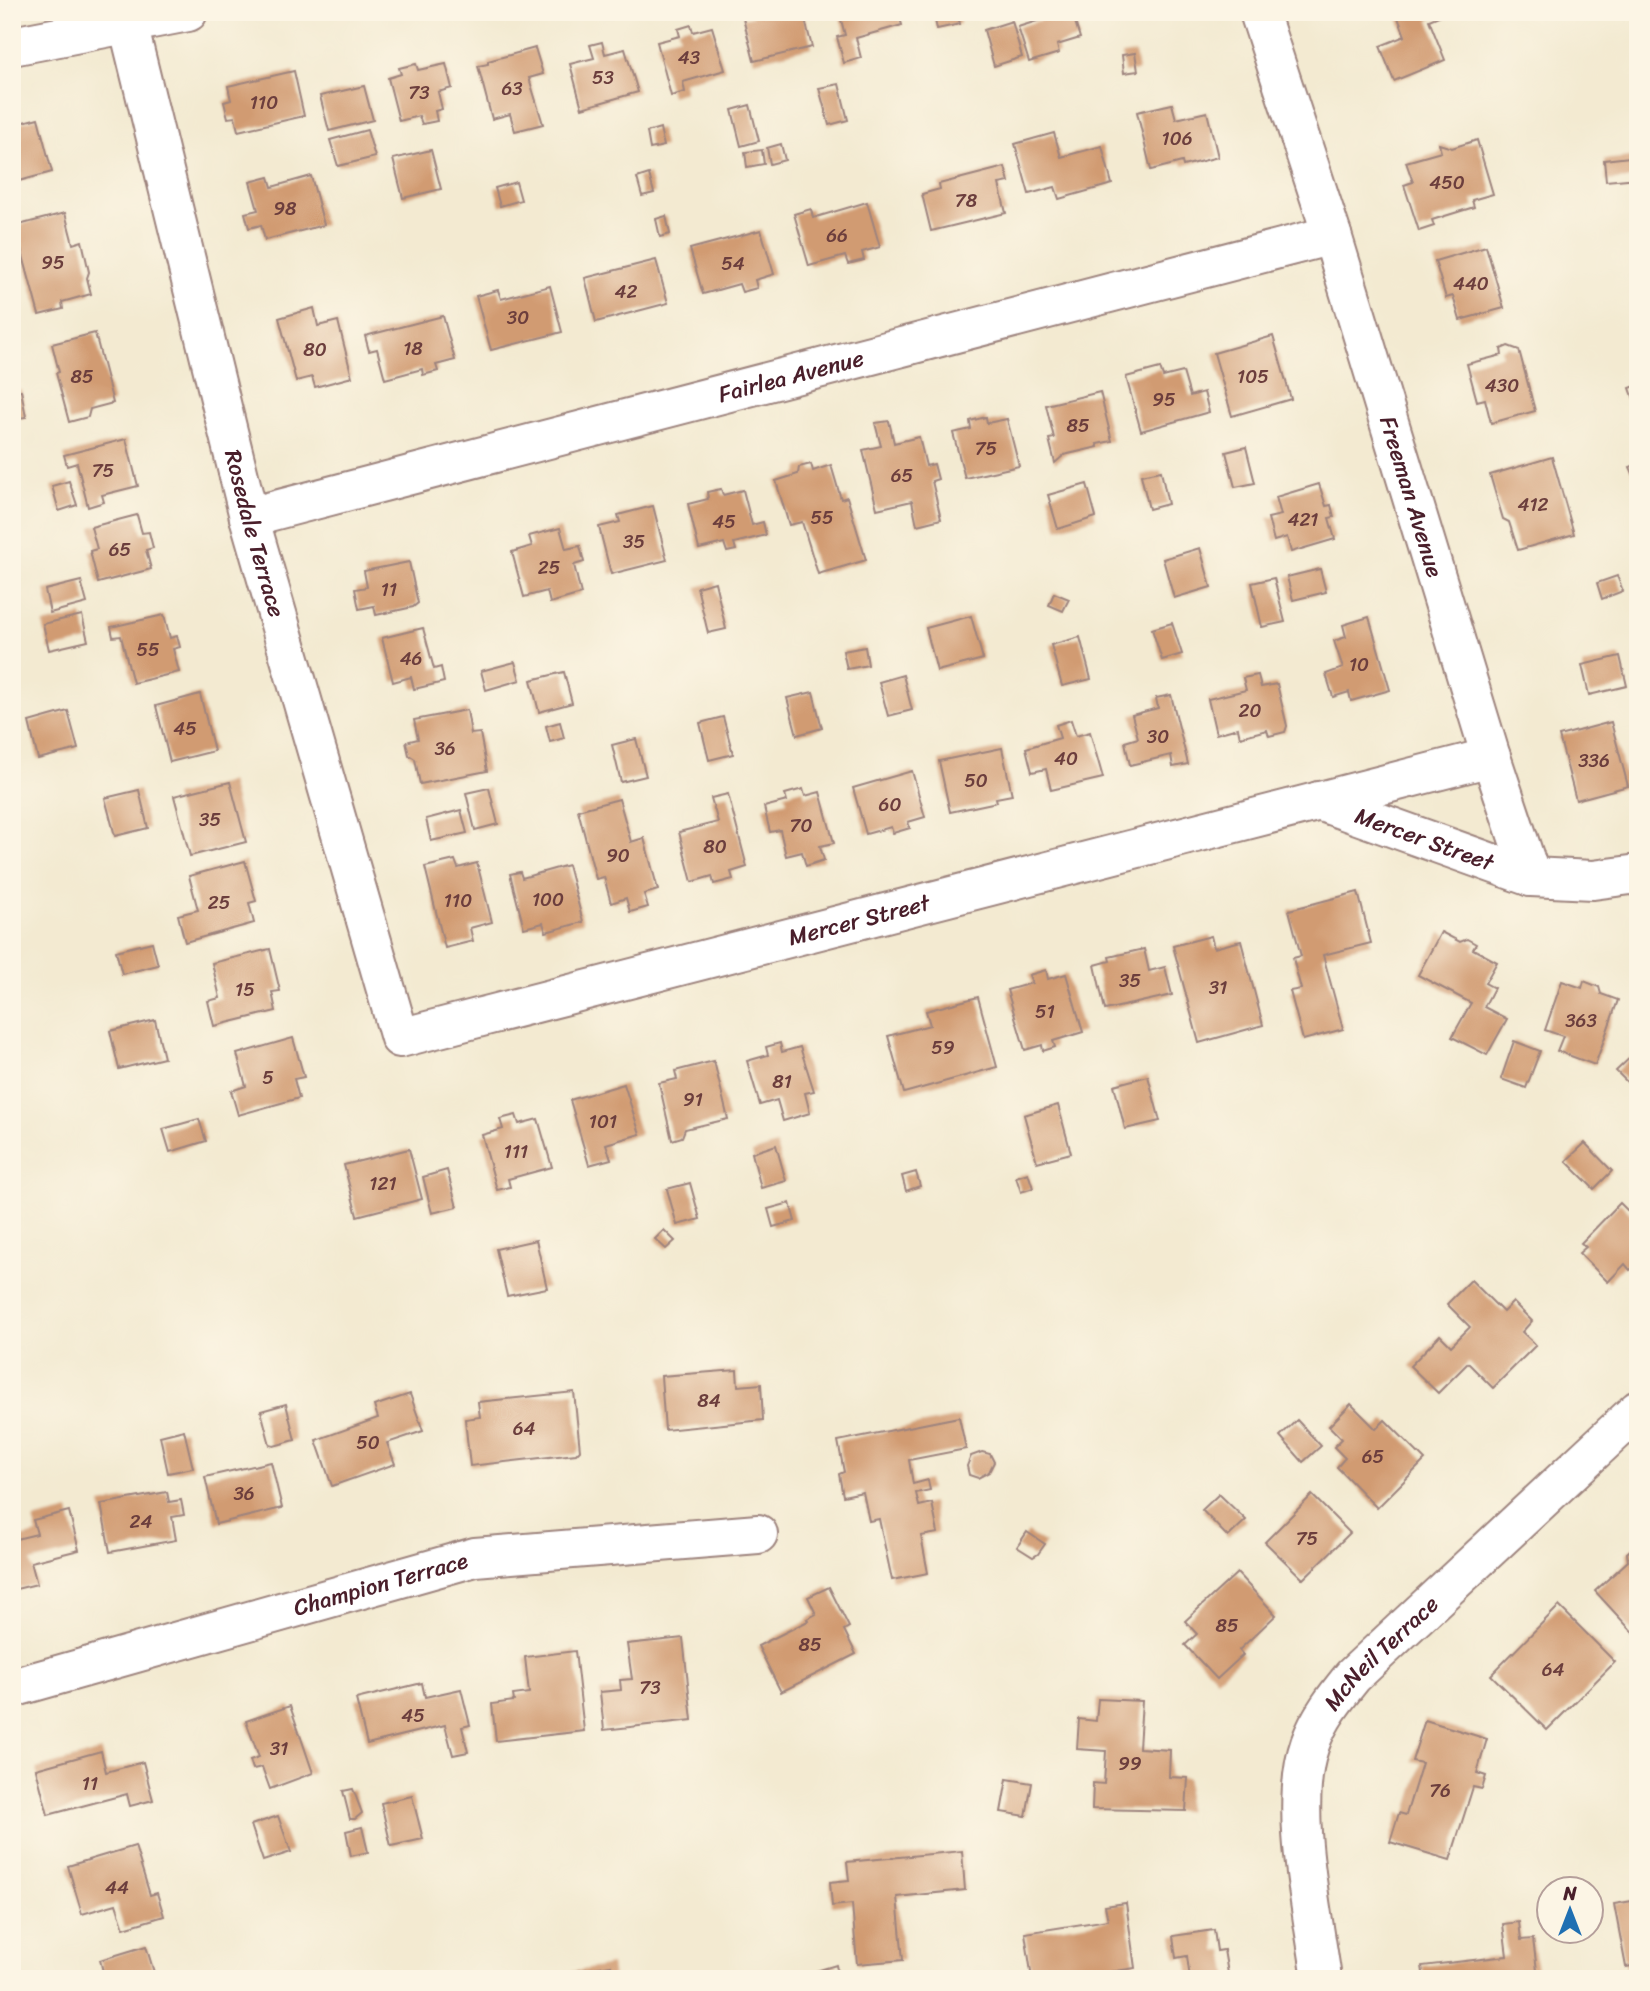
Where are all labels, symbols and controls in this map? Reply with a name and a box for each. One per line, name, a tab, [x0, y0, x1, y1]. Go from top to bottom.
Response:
house number: 43	[678, 41, 701, 74]
house number: 53	[592, 61, 615, 94]
house number: 63	[501, 72, 523, 105]
house number: 73	[408, 76, 430, 109]
house number: 110	[250, 86, 278, 119]
house number: 106	[1162, 122, 1192, 155]
house number: 450	[1429, 166, 1465, 199]
house number: 78	[955, 184, 978, 217]
house number: 98	[273, 192, 297, 225]
house number: 66	[826, 219, 848, 252]
house number: 95	[41, 246, 65, 279]
house number: 54	[721, 247, 745, 280]
house number: 440	[1453, 267, 1489, 300]
house number: 42	[615, 275, 637, 308]
house number: 30	[507, 301, 529, 334]
house number: 18	[403, 332, 423, 365]
house number: 80	[303, 333, 327, 366]
street label: Fairlea Avenue	[714, 338, 869, 415]
house number: 85	[70, 360, 94, 393]
house number: 105	[1237, 360, 1269, 393]
house number: 430	[1485, 369, 1519, 402]
house number: 95	[1152, 383, 1176, 416]
house number: 85	[1066, 409, 1090, 442]
street label: Freeman Avenue	[1367, 411, 1455, 582]
house number: 75	[975, 432, 998, 465]
street label: Rosedale Terrace	[212, 445, 297, 622]
house number: 75	[92, 454, 115, 487]
house number: 65	[891, 459, 914, 492]
house number: 412	[1518, 488, 1549, 521]
house number: 55	[810, 501, 834, 534]
house number: 421	[1288, 503, 1319, 536]
house number: 45	[712, 505, 736, 538]
house number: 35	[623, 525, 645, 558]
house number: 65	[109, 533, 132, 566]
house number: 25	[538, 551, 561, 584]
house number: 11	[381, 573, 397, 606]
house number: 55	[136, 633, 160, 666]
house number: 46	[400, 642, 422, 675]
house number: 10	[1349, 648, 1369, 681]
house number: 20	[1239, 694, 1261, 727]
house number: 45	[173, 712, 197, 745]
house number: 30	[1147, 720, 1169, 753]
house number: 36	[434, 732, 456, 765]
house number: 40	[1054, 742, 1078, 775]
house number: 336	[1578, 744, 1610, 777]
house number: 50	[964, 764, 988, 797]
house number: 60	[879, 788, 901, 821]
street label: Mercer Street	[1349, 796, 1501, 884]
house number: 35	[199, 803, 221, 836]
house number: 70	[790, 809, 812, 842]
house number: 80	[703, 830, 727, 863]
house number: 90	[606, 839, 630, 872]
street label: Mercer Street	[784, 882, 936, 958]
house number: 100	[532, 883, 564, 916]
house number: 110	[444, 884, 472, 917]
house number: 25	[208, 886, 231, 919]
house number: 35	[1119, 964, 1141, 997]
house number: 31	[1209, 971, 1227, 1004]
house number: 15	[235, 973, 255, 1006]
house number: 51	[1035, 995, 1055, 1028]
house number: 363	[1565, 1004, 1597, 1037]
house number: 59	[931, 1031, 955, 1064]
house number: 5	[262, 1061, 274, 1094]
house number: 81	[772, 1065, 792, 1098]
house number: 91	[683, 1083, 703, 1116]
house number: 101	[589, 1105, 617, 1138]
house number: 111	[504, 1135, 528, 1168]
house number: 121	[369, 1167, 397, 1200]
house number: 84	[697, 1384, 721, 1417]
house number: 64	[513, 1412, 535, 1445]
house number: 50	[356, 1426, 380, 1459]
house number: 65	[1362, 1440, 1385, 1473]
house number: 36	[233, 1477, 255, 1510]
house number: 24	[130, 1505, 153, 1538]
house number: 75	[1296, 1522, 1319, 1555]
street label: Champion Terrace	[289, 1540, 473, 1628]
street label: McNeil Terrace	[1313, 1585, 1449, 1720]
house number: 85	[1215, 1609, 1239, 1642]
house number: 85	[798, 1628, 822, 1661]
house number: 64	[1542, 1653, 1564, 1686]
house number: 73	[639, 1671, 661, 1704]
house number: 45	[401, 1699, 425, 1732]
house number: 31	[270, 1732, 288, 1765]
house number: 99	[1118, 1747, 1142, 1780]
house number: 11	[82, 1767, 98, 1800]
house number: 76	[1429, 1774, 1451, 1807]
house number: 44	[105, 1871, 129, 1904]
north arrow	[1534, 1876, 1604, 1946]
text: N	[1562, 1877, 1577, 1910]

